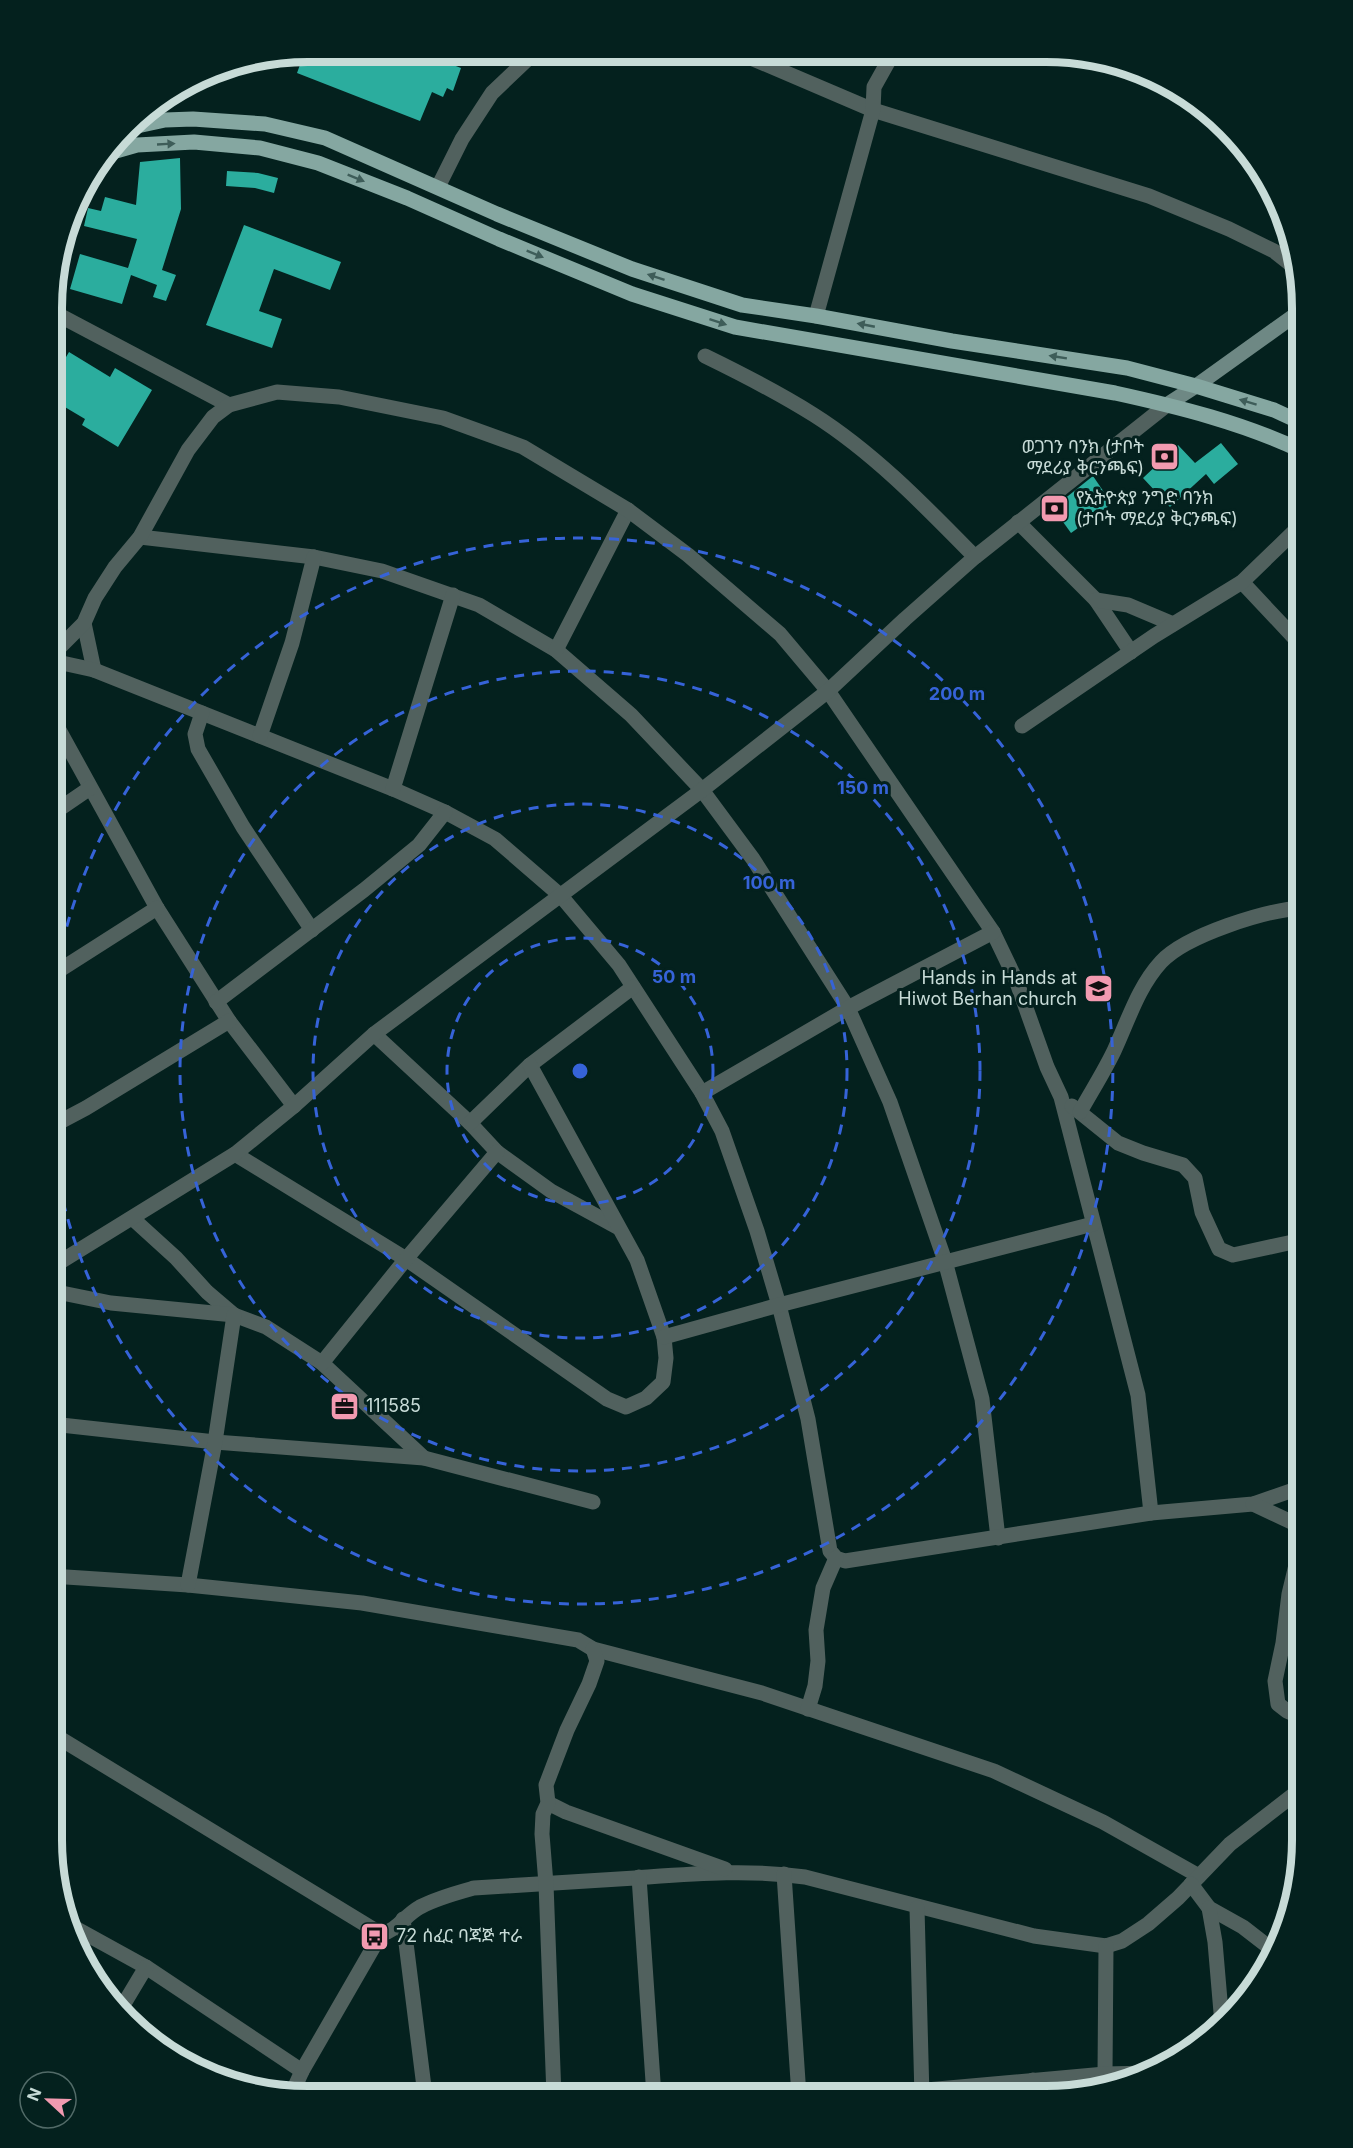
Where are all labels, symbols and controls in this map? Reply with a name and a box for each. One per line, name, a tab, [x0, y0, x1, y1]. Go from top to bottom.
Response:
one-way arrow	[157, 139, 176, 148]
one-way arrow	[347, 174, 365, 183]
one-way arrow	[527, 249, 545, 259]
one-way arrow	[647, 271, 665, 281]
one-way arrow	[709, 318, 727, 327]
one-way arrow	[856, 320, 875, 329]
one-way arrow	[1049, 353, 1068, 362]
one-way arrow	[1239, 397, 1257, 406]
place label: ወጋገን ባንክ (ታቦት ማደሪያ ቅርንጫፍ)	[1022, 436, 1144, 478]
bank icon: ወጋገን ባንክ (ታቦት ማደሪያ ቅርንጫፍ)	[1149, 441, 1181, 473]
place label: የኢትዮጵያ ንግድ ባንክ (ታቦት ማደሪያ ቅርንጫፍ)	[1076, 487, 1238, 529]
bank icon: የኢትዮጵያ ንግድ ባንክ (ታቦት ማደሪያ ቅርንጫፍ)	[1039, 492, 1071, 524]
text: 200 m	[929, 683, 985, 704]
text: 150 m	[837, 777, 889, 798]
text: 100 m	[743, 872, 795, 893]
text: 50 m	[652, 966, 696, 987]
place label: Hands in Hands at Hiwot Berhan church	[898, 967, 1077, 1009]
school or university icon: Hands in Hands at Hiwot Berhan church	[1082, 972, 1114, 1004]
centre of rings	[570, 1061, 590, 1081]
office icon: 111585	[329, 1390, 361, 1422]
place label: 111585	[366, 1395, 421, 1416]
bus stop icon: 72 ሰፈር ባጃጅ ተራ	[359, 1920, 391, 1952]
place label: 72 ሰፈር ባጃጅ ተራ	[396, 1925, 522, 1946]
north arrow	[18, 2070, 78, 2130]
text: N	[23, 2085, 46, 2104]

